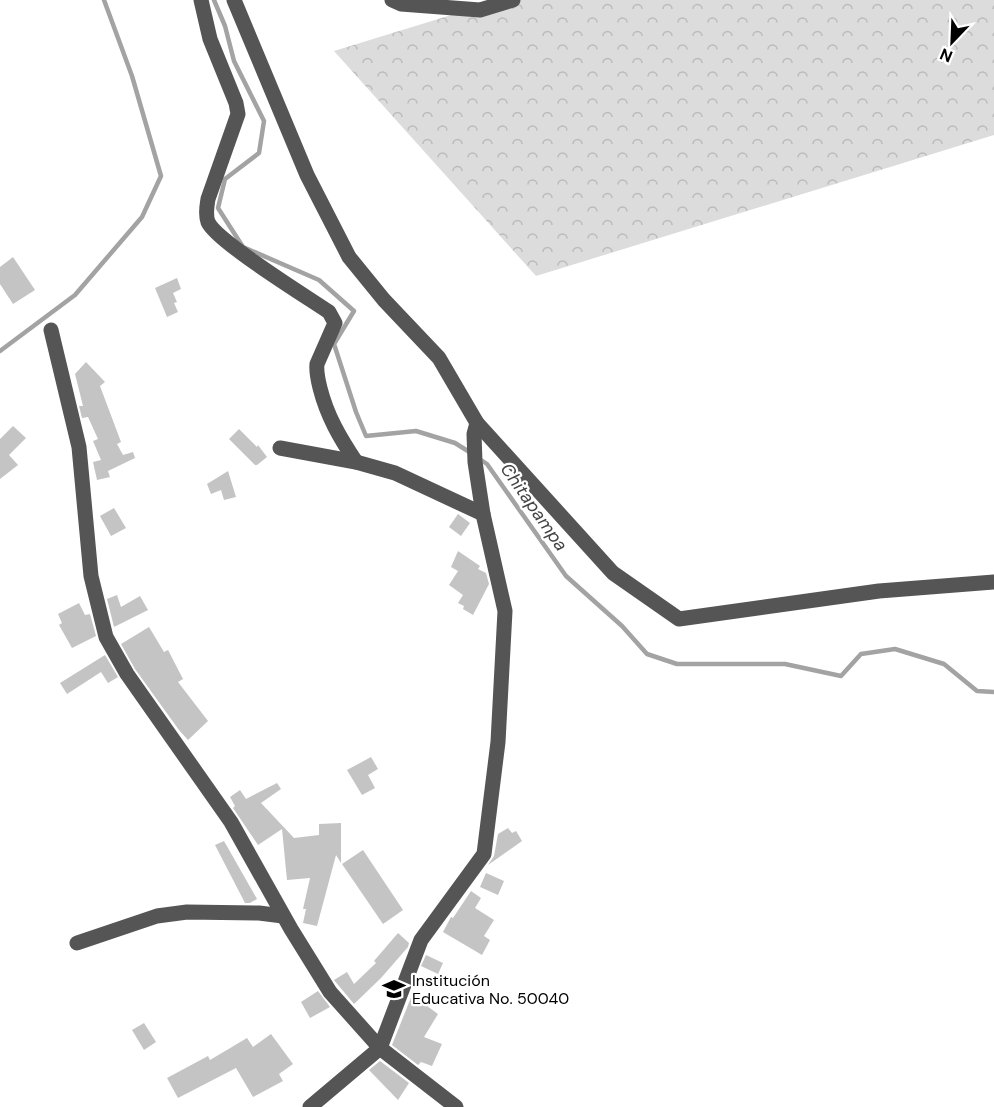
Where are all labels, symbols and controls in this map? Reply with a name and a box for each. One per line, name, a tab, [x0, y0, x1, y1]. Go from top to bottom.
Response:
north arrow	[922, 12, 982, 72]
text: N	[937, 43, 956, 67]
water label: Chitapampa	[495, 458, 573, 556]
place label: Institución Educativa No. 50040	[412, 970, 569, 1009]
school or university icon: Institución Educativa No. 50040	[381, 976, 407, 1002]

